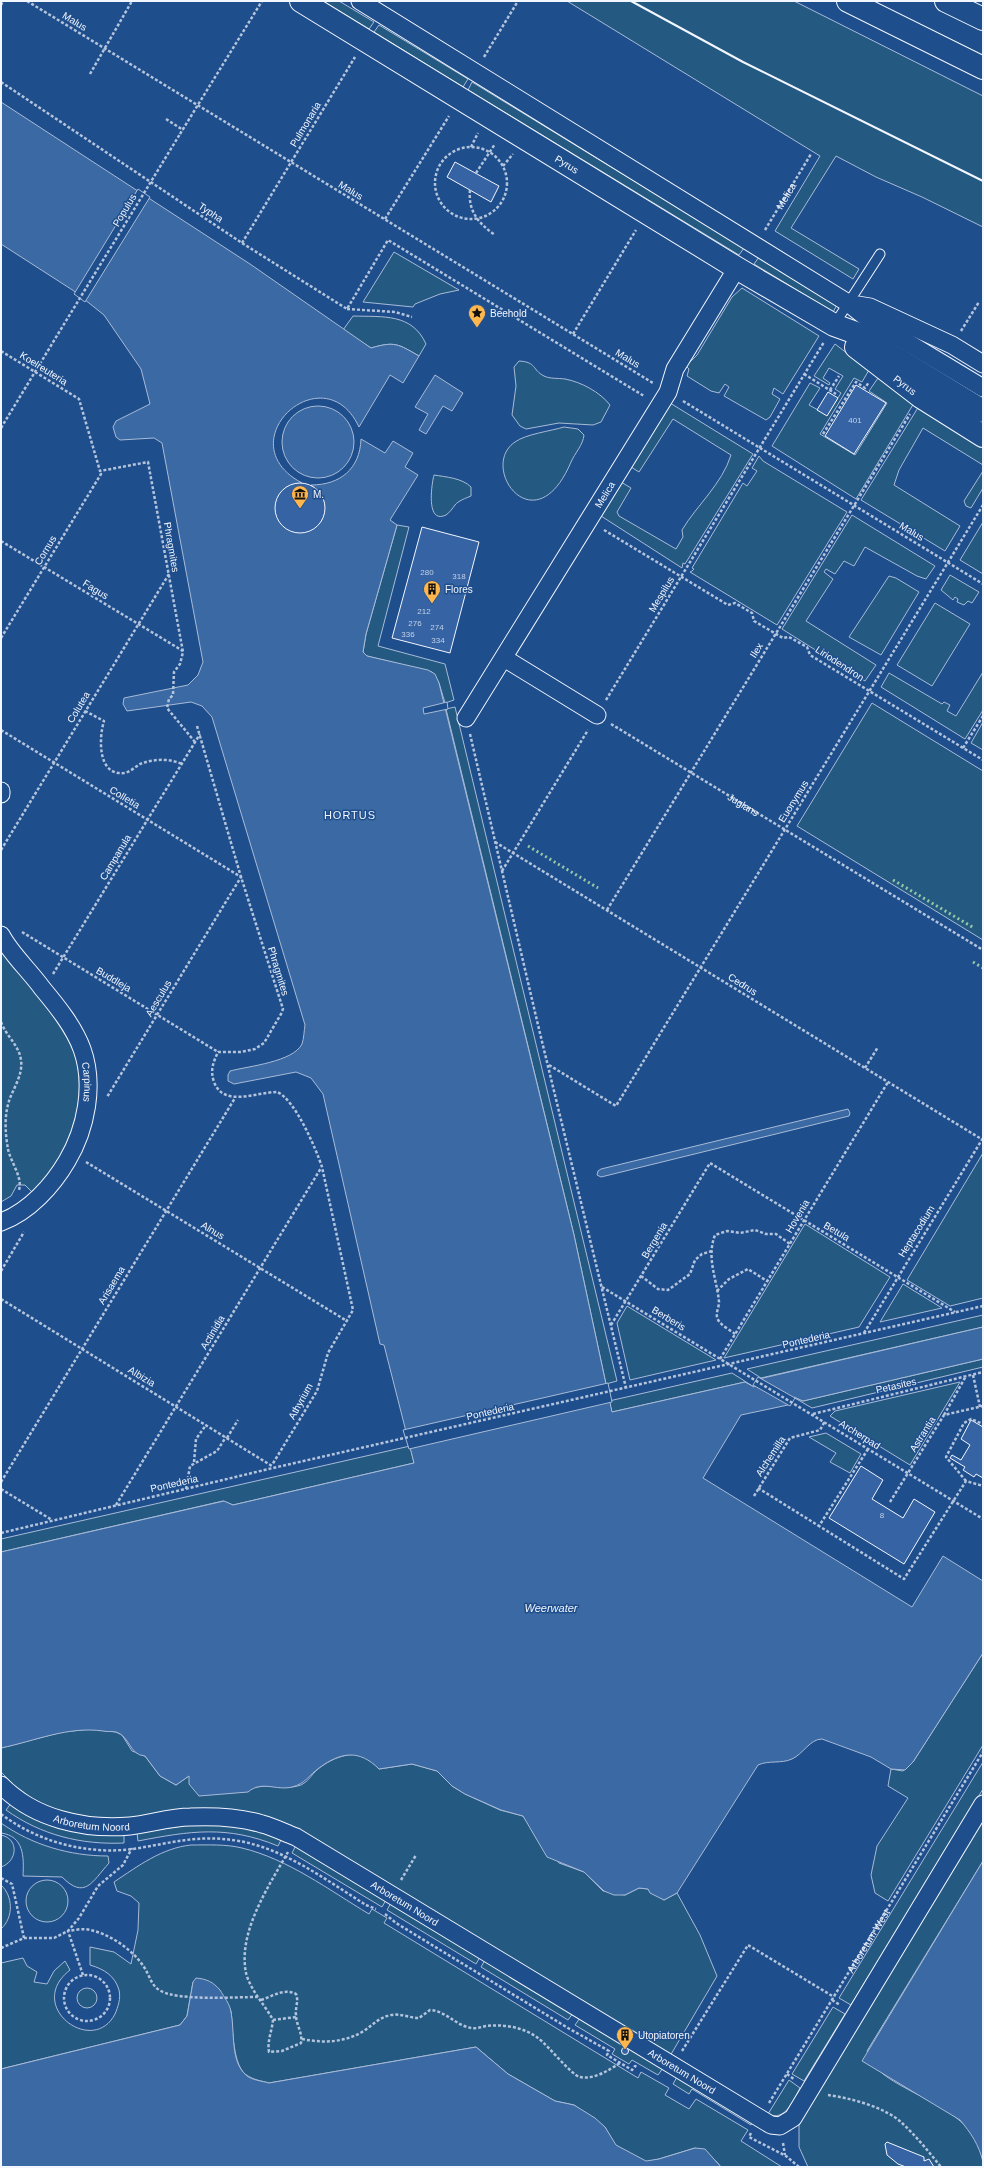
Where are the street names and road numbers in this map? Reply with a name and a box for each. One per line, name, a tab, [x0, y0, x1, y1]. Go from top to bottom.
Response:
street label: Malus	[60, 10, 89, 33]
street label: Pulmonaria	[288, 99, 323, 149]
street label: Pyrus	[553, 153, 581, 176]
street label: Malus	[336, 179, 365, 202]
street label: Melica	[774, 180, 799, 211]
street label: Populus	[110, 192, 138, 229]
street label: Typha	[196, 200, 225, 225]
street label: Malus	[613, 347, 642, 370]
street label: Koelreuteria	[18, 349, 70, 388]
street label: Pyrus	[891, 373, 918, 397]
street label: Melica	[593, 479, 617, 510]
street label: Malus	[897, 520, 926, 543]
street label: Phragmites	[162, 521, 181, 573]
street label: Cornus	[32, 534, 58, 567]
street label: Mespilus	[647, 575, 676, 614]
street label: Fagus	[81, 577, 110, 601]
street label: Ilex	[748, 641, 765, 660]
street label: Liriodendron	[813, 644, 866, 683]
street label: Colutea	[65, 689, 92, 725]
street label: Euonymus	[776, 778, 811, 824]
street label: Colletia	[108, 784, 142, 811]
street label: Juglans	[726, 791, 761, 819]
street label: Campanula	[98, 832, 134, 882]
street label: Phragmites	[266, 945, 291, 997]
street label: Buddleja	[94, 965, 134, 994]
street label: Cedrus	[726, 971, 759, 998]
street label: Aesculus	[143, 978, 174, 1018]
street label: Carpinus	[80, 1061, 93, 1102]
street label: Hovenia	[783, 1197, 812, 1235]
street label: Heptacodium	[896, 1203, 937, 1259]
street label: Alnus	[199, 1219, 226, 1242]
street label: Betula	[822, 1219, 852, 1244]
street label: Bergenia	[639, 1220, 670, 1260]
street label: Arisaema	[96, 1264, 127, 1306]
street label: Berberis	[650, 1304, 688, 1333]
street label: Actinidia	[198, 1313, 227, 1351]
street label: Pontederia	[781, 1329, 831, 1350]
street label: Albizia	[126, 1364, 158, 1389]
street label: Petasites	[875, 1376, 917, 1395]
street label: Athyrium	[286, 1381, 315, 1421]
street label: Pontederia	[465, 1401, 515, 1422]
street label: Astrantia	[907, 1414, 938, 1454]
street label: Archerpad	[837, 1418, 882, 1451]
street label: Alchemilla	[753, 1434, 788, 1478]
street label: Pontederia	[149, 1473, 199, 1494]
street label: Arboretum Noord	[52, 1813, 130, 1833]
street label: Arboretum Noord	[369, 1879, 440, 1928]
street label: Arboretum West	[845, 1907, 892, 1975]
street label: Arboretum Noord	[646, 2047, 717, 2096]

